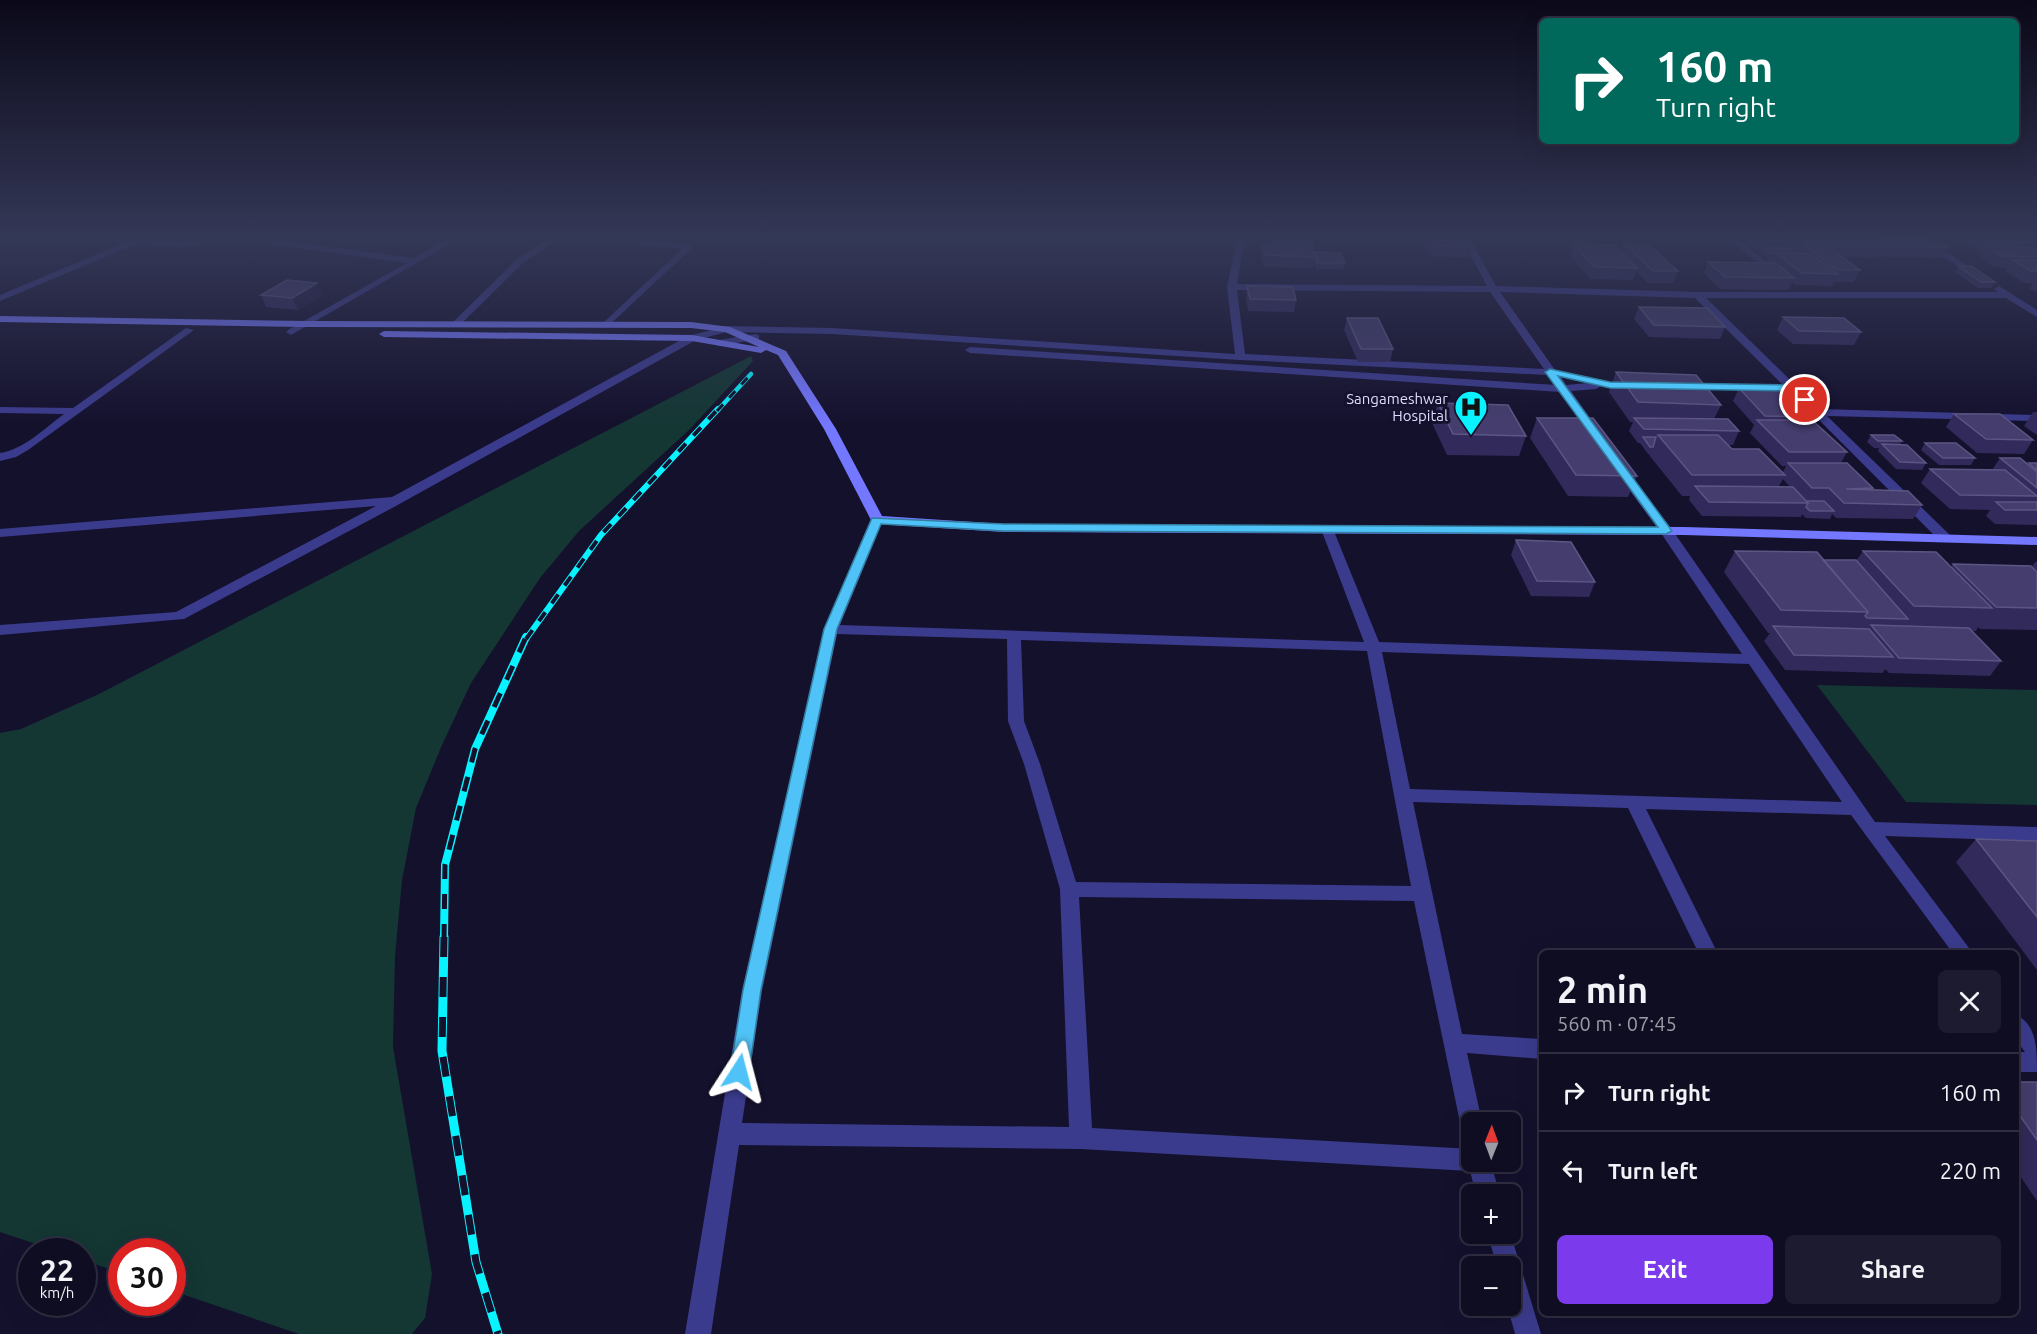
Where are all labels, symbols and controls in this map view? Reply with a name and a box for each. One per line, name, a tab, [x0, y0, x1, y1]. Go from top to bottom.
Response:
icon: right	[1557, 42, 1635, 120]
text: 160 m	[1656, 43, 1773, 90]
text: Turn right	[1656, 92, 1776, 122]
pin	[1779, 374, 1830, 425]
icon: arrive	[1788, 383, 1821, 416]
hospital icon: Sangameshwar Hospital	[1453, 389, 1489, 436]
place label: Sangameshwar Hospital	[1346, 390, 1448, 424]
text: 2 min	[1557, 969, 1648, 1010]
button: close	[1938, 970, 2001, 1033]
text: 560 m · 07:45	[1557, 1012, 1677, 1035]
position arrow	[707, 1040, 771, 1104]
icon: right	[1557, 1076, 1590, 1109]
text: Turn right	[1608, 1080, 1710, 1105]
text: 160 m	[1940, 1080, 2001, 1105]
north arrow	[1461, 1112, 1521, 1172]
map controls	[1461, 1112, 1521, 1316]
icon: left	[1557, 1154, 1590, 1187]
text: Turn left	[1608, 1158, 1698, 1183]
text: 220 m	[1940, 1158, 2001, 1183]
button: +	[1461, 1184, 1521, 1244]
button: Exit	[1557, 1235, 1773, 1304]
button: Share	[1785, 1235, 2001, 1304]
speed limit sign: 30	[108, 1238, 186, 1316]
text: 22	[40, 1253, 74, 1287]
button: −	[1461, 1256, 1521, 1316]
text: km/h	[40, 1284, 74, 1301]

